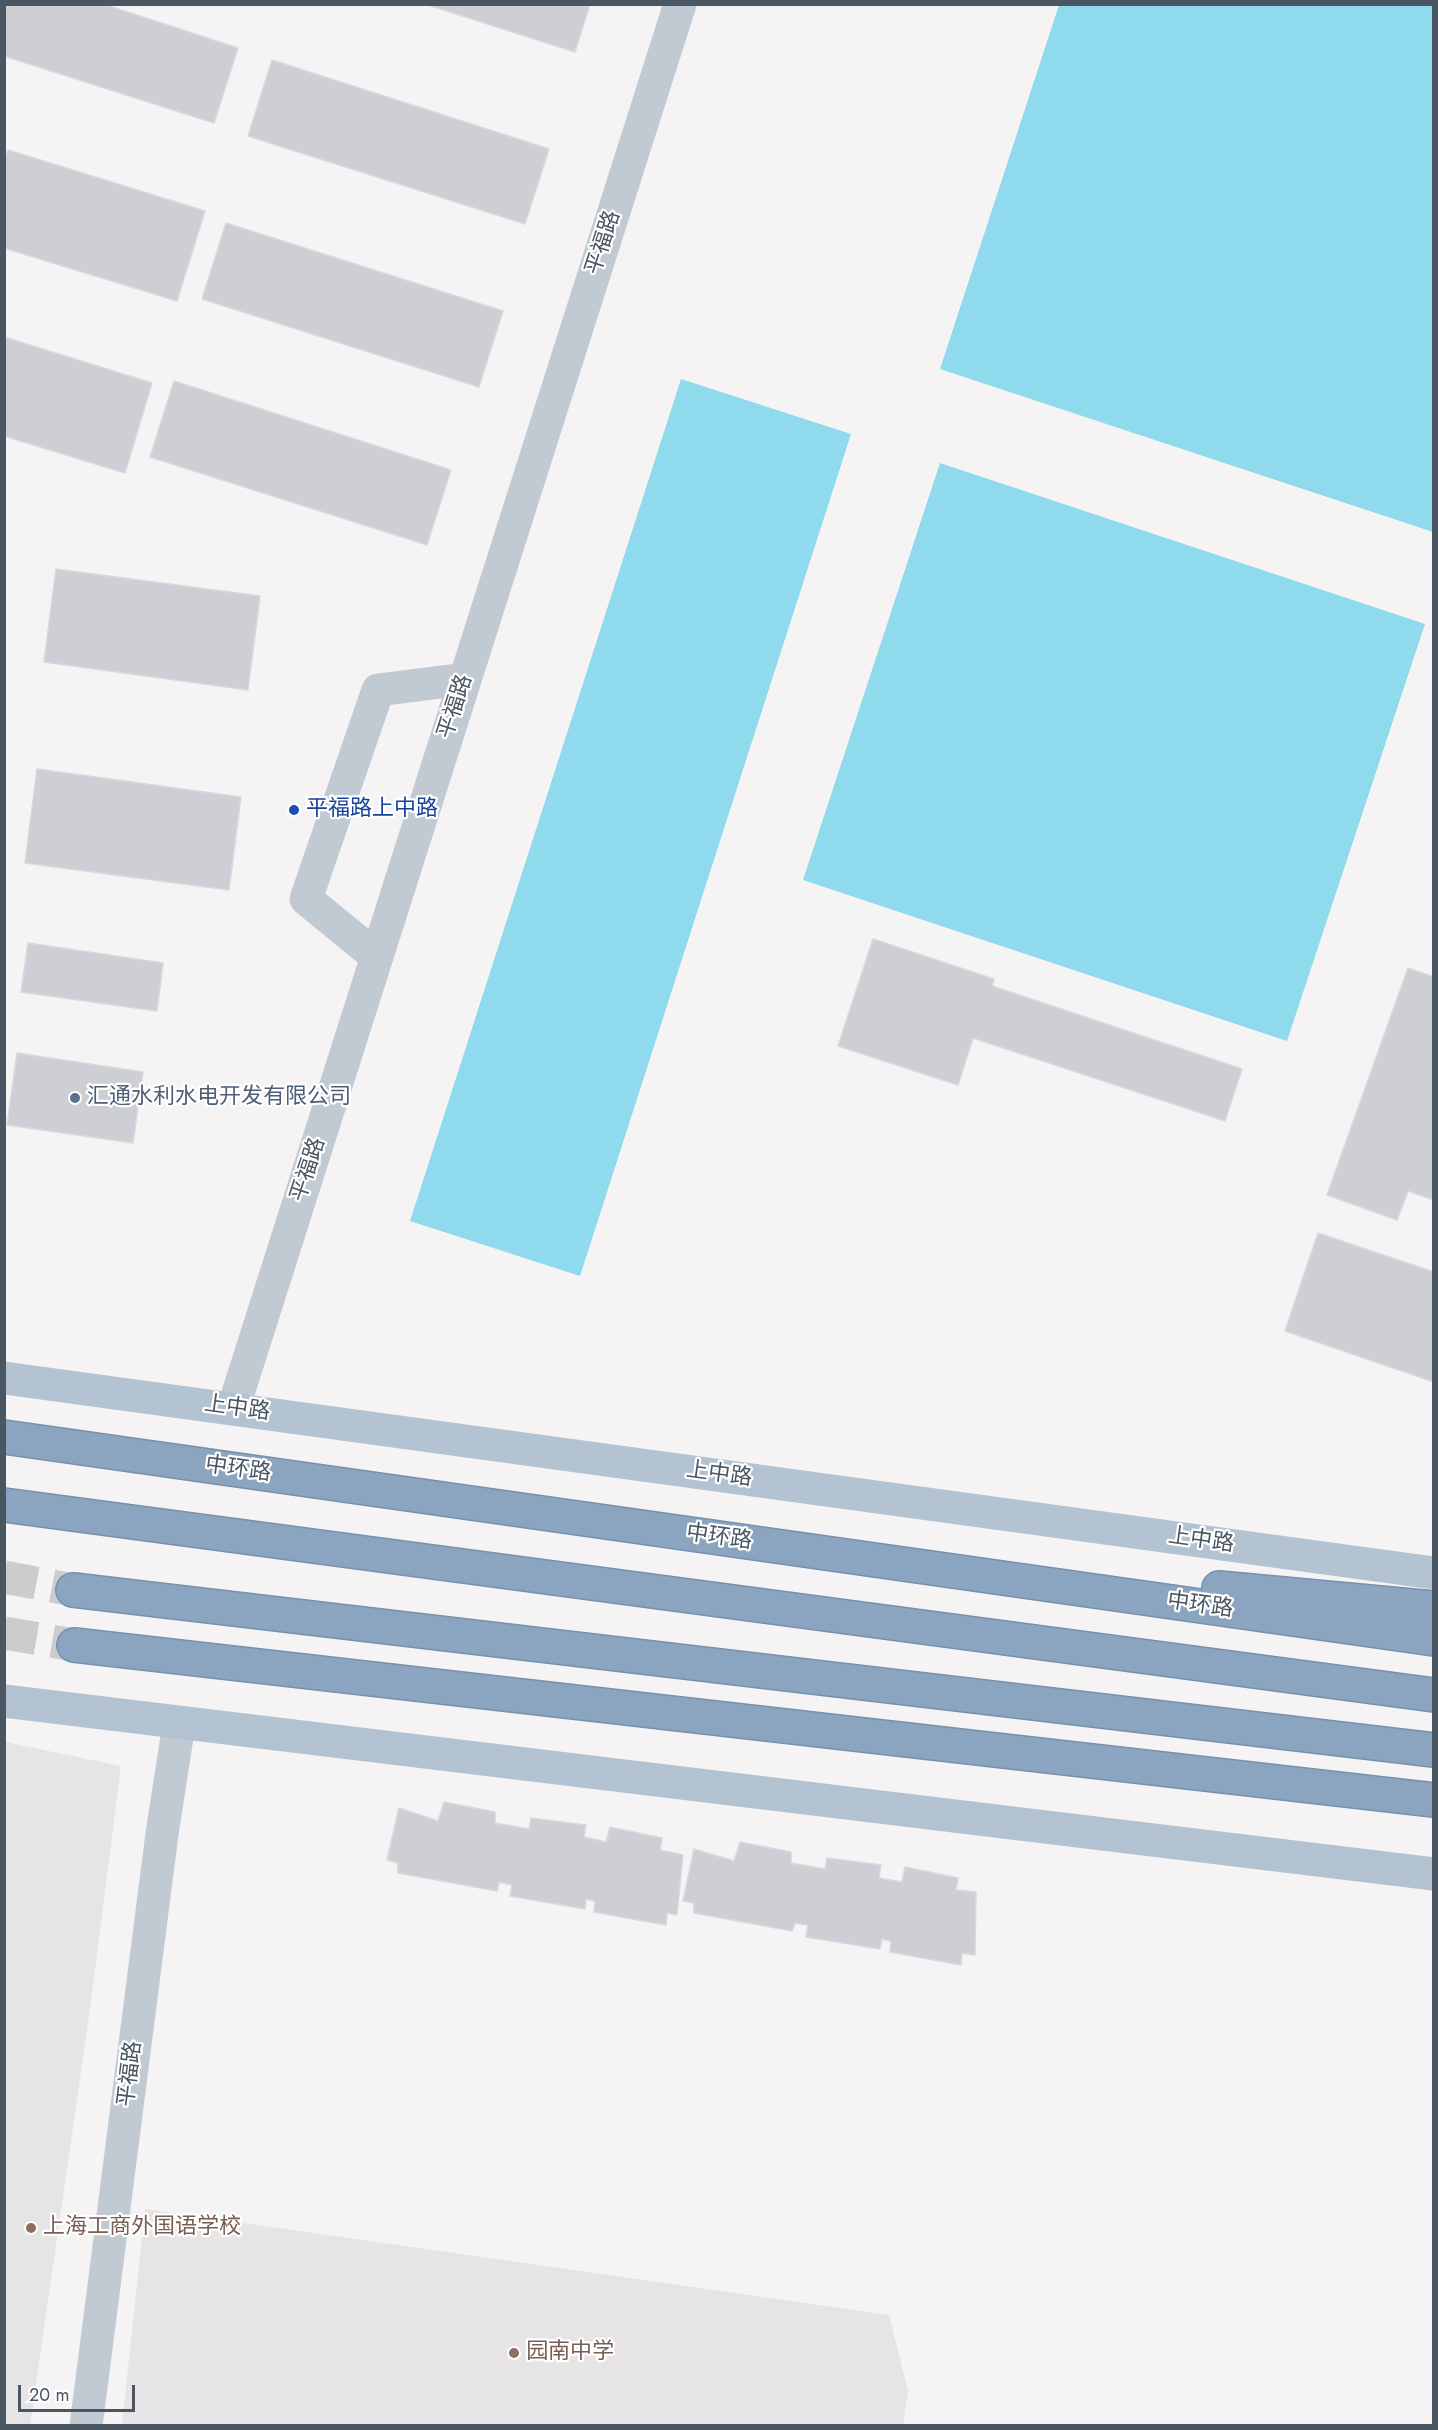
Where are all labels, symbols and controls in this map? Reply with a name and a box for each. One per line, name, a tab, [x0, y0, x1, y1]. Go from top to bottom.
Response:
street label: 平福路	[581, 208, 627, 278]
street label: 平福路	[433, 672, 479, 742]
place label: 平福路上中路	[306, 797, 438, 823]
marker: 平福路上中路	[287, 803, 301, 817]
place label: 汇通水利水电开发有限公司	[87, 1085, 351, 1111]
marker: 汇通水利水电开发有限公司	[68, 1091, 82, 1105]
street label: 平福路	[286, 1135, 332, 1205]
street label: 上中路	[202, 1391, 272, 1427]
street label: 中环路	[203, 1452, 273, 1488]
street label: 上中路	[684, 1457, 754, 1493]
street label: 中环路	[684, 1520, 754, 1556]
street label: 上中路	[1166, 1523, 1236, 1559]
street label: 中环路	[1165, 1588, 1235, 1624]
street label: 平福路	[114, 2040, 148, 2108]
place label: 上海工商外国语学校	[43, 2215, 241, 2241]
marker: 上海工商外国语学校	[24, 2221, 38, 2235]
place label: 园南中学	[526, 2340, 614, 2366]
marker: 园南中学	[507, 2346, 521, 2360]
scale bar	[21, 2373, 138, 2411]
text: 20 m	[29, 2382, 69, 2408]

